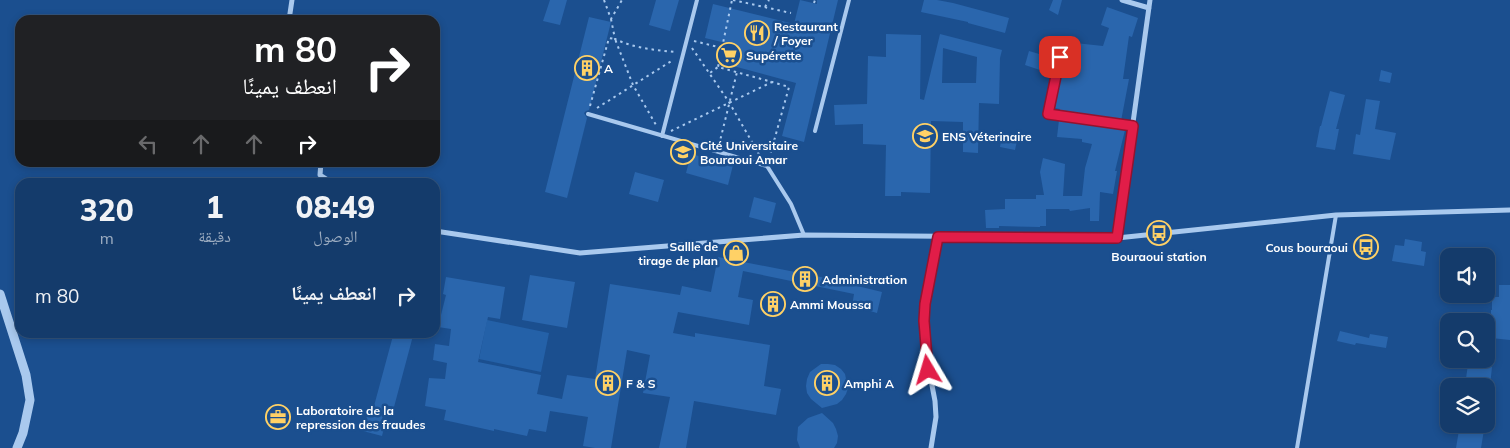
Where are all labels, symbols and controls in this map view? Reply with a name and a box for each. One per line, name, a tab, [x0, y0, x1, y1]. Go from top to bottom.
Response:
place label: Restaurant / Foyer	[773, 19, 838, 48]
restaurant icon: Restaurant / Foyer	[744, 20, 770, 46]
text: 80 m	[254, 27, 337, 71]
icon: right	[355, 35, 420, 100]
pin	[1039, 36, 1081, 78]
supermarket icon: Supérette	[716, 42, 742, 68]
icon: arrive	[1046, 43, 1074, 71]
place label: Supérette	[746, 48, 802, 63]
building icon: A	[574, 55, 600, 81]
place label: A	[604, 61, 613, 76]
text: انعطف يمينًا	[243, 72, 337, 100]
school or university icon: ENS Véterinaire	[912, 123, 938, 149]
place label: ENS Véterinaire	[942, 129, 1032, 144]
icon: left	[134, 130, 162, 158]
icon: ahead	[187, 130, 215, 158]
icon: ahead	[240, 130, 268, 158]
icon: right	[293, 130, 321, 158]
place label: Cité Universitaire Bouraoui Amar	[700, 138, 798, 167]
school or university icon: Cité Universitaire Bouraoui Amar	[670, 139, 696, 165]
text: 1	[206, 188, 224, 226]
text: 08:49	[296, 188, 375, 226]
text: 320	[80, 191, 134, 229]
bus stop icon: Bouraoui station	[1146, 220, 1172, 246]
text: دقيقة	[198, 226, 231, 246]
text: الوصول	[313, 226, 358, 246]
text: m	[100, 228, 114, 248]
bus stop icon: Cous bouraoui	[1353, 234, 1379, 260]
place label: Sallle de tirage de plan	[638, 239, 718, 268]
shop icon: Sallle de tirage de plan	[723, 240, 749, 266]
place label: Cous bouraoui	[1265, 240, 1348, 255]
map controls	[1440, 248, 1495, 433]
button: sound	[1440, 248, 1495, 303]
place label: Bouraoui station	[1111, 249, 1207, 264]
building icon: Administration	[792, 266, 818, 292]
place label: Administration	[822, 272, 907, 287]
text: انعطف يمينًا	[291, 281, 377, 305]
icon: right	[392, 282, 420, 310]
text: 80 m	[35, 284, 79, 308]
building icon: Ammi Moussa	[760, 291, 786, 317]
place label: Ammi Moussa	[790, 297, 871, 312]
button: search	[1440, 313, 1495, 368]
position arrow	[901, 343, 953, 395]
building icon: F & S	[595, 370, 621, 396]
building icon: Amphi A	[814, 370, 840, 396]
place label: F & S	[626, 376, 656, 391]
place label: Amphi A	[844, 376, 894, 391]
button: layers	[1440, 378, 1495, 433]
place label: Laboratoire de la repression des fraudes	[296, 403, 426, 432]
office icon: Laboratoire de la repression des fraudes	[265, 404, 291, 430]

